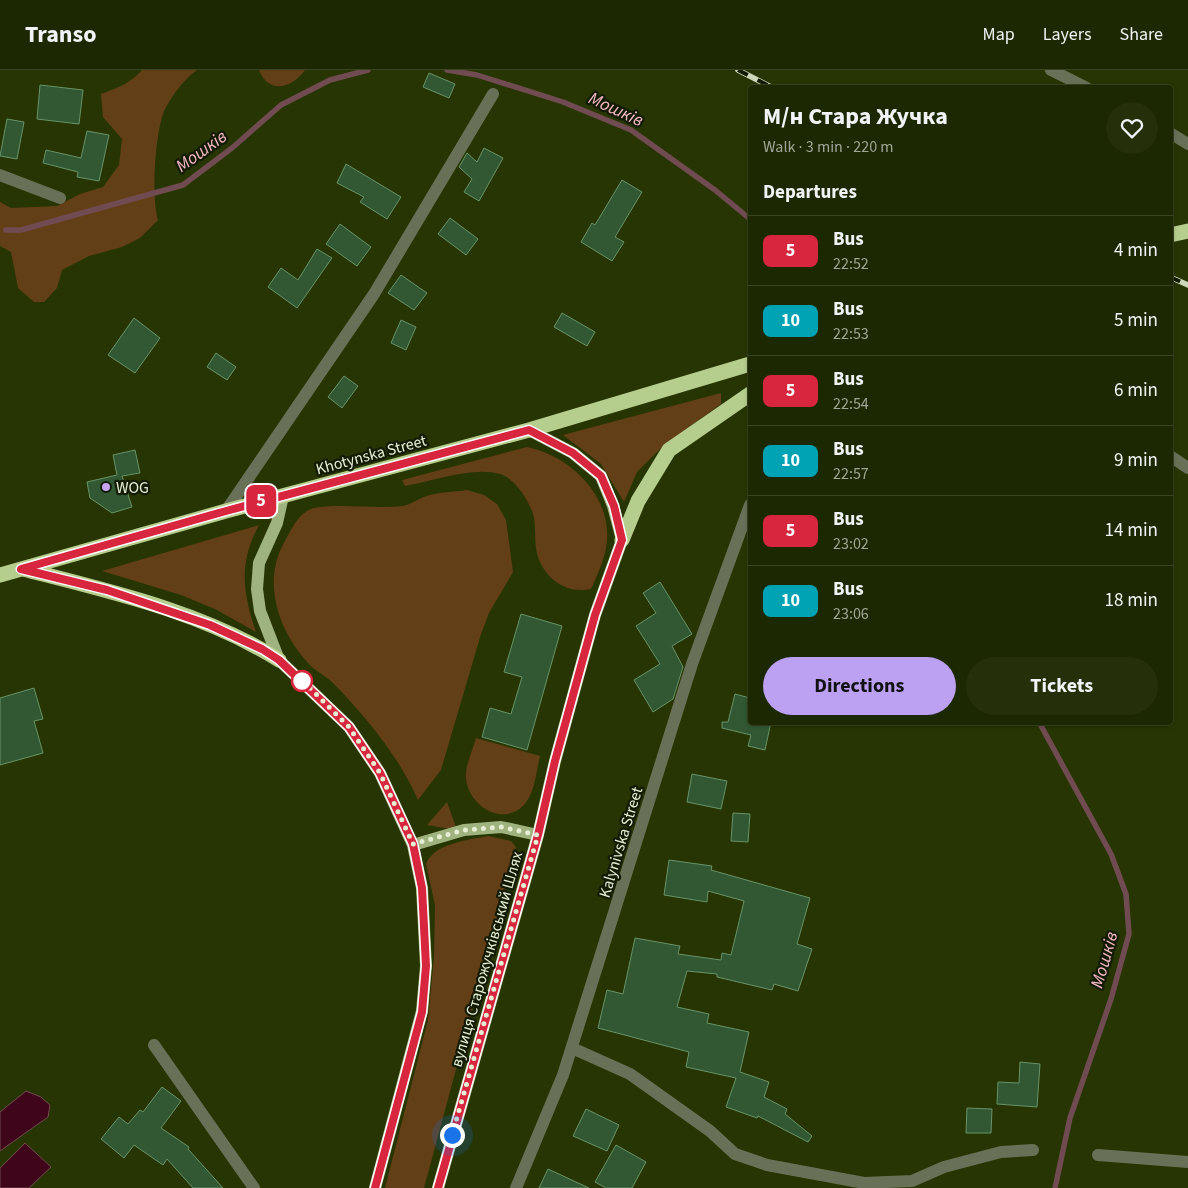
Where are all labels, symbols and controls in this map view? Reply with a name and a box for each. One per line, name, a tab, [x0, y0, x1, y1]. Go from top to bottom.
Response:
text: Transo	[25, 17, 97, 52]
text: Map	[983, 22, 1015, 47]
text: Layers	[1043, 22, 1092, 47]
text: Share	[1120, 22, 1163, 47]
water label: Мошків	[584, 86, 647, 133]
text: М/н Стара Жучка	[763, 99, 948, 134]
button: heart	[1106, 102, 1158, 154]
water label: Мошків	[171, 124, 232, 178]
text: Walk · 3 min · 220 m	[763, 136, 894, 158]
text: Departures	[763, 179, 857, 206]
text: Bus	[833, 226, 864, 253]
text: 4 min	[1114, 237, 1158, 264]
text: 5	[786, 238, 795, 263]
text: 22:52	[833, 253, 869, 275]
text: Bus	[833, 296, 864, 323]
text: 5 min	[1114, 307, 1158, 334]
text: 10	[781, 308, 800, 333]
text: 22:53	[833, 323, 869, 345]
text: Bus	[833, 366, 864, 393]
text: 6 min	[1114, 377, 1158, 404]
text: 5	[786, 378, 795, 403]
text: 22:54	[833, 393, 869, 415]
street label: Khotynska Street	[313, 429, 430, 480]
text: Bus	[833, 436, 864, 463]
text: 9 min	[1114, 447, 1158, 474]
text: 10	[781, 448, 800, 473]
text: 22:57	[833, 463, 869, 485]
place label: WOG	[116, 477, 149, 499]
marker: WOG	[100, 481, 112, 493]
line badge: 5	[245, 485, 277, 517]
text: 5	[256, 488, 266, 513]
text: Bus	[833, 506, 864, 533]
text: 14 min	[1104, 517, 1158, 544]
text: 5	[786, 518, 795, 543]
text: 23:02	[833, 533, 869, 555]
text: Bus	[833, 576, 864, 603]
text: 18 min	[1104, 587, 1158, 614]
text: 10	[781, 588, 800, 613]
text: 23:06	[833, 603, 869, 625]
button: Directions	[763, 657, 956, 715]
button: Tickets	[966, 657, 1158, 715]
unlabelled marker	[291, 670, 313, 692]
street label: Kalynivska Street	[594, 784, 648, 900]
street label: вулиця Старожучківський Шлях	[446, 849, 528, 1070]
water label: Мошків	[1085, 929, 1124, 991]
your location	[440, 1123, 465, 1148]

